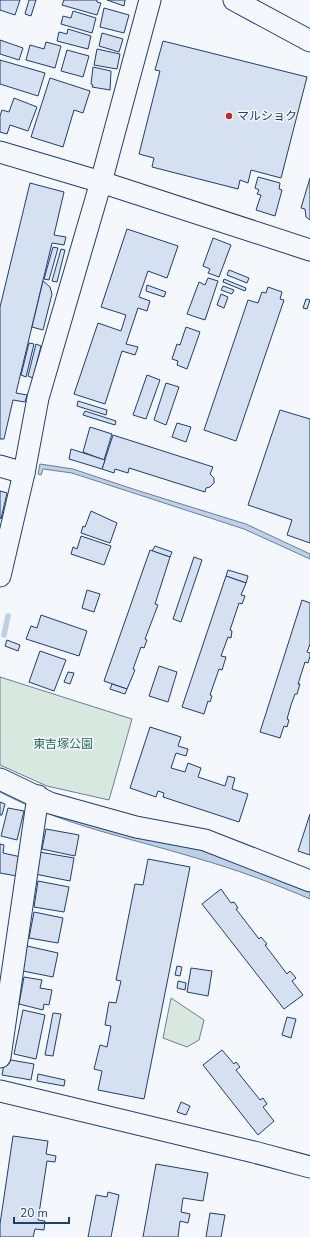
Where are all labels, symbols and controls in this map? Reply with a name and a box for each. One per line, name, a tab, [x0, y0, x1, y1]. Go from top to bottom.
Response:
place label: マルショク	[237, 108, 297, 124]
marker: マルショク	[224, 111, 234, 121]
park label: 東吉塚公園	[33, 736, 93, 752]
scale bar	[14, 1199, 69, 1225]
text: 20 m	[20, 1205, 48, 1221]

